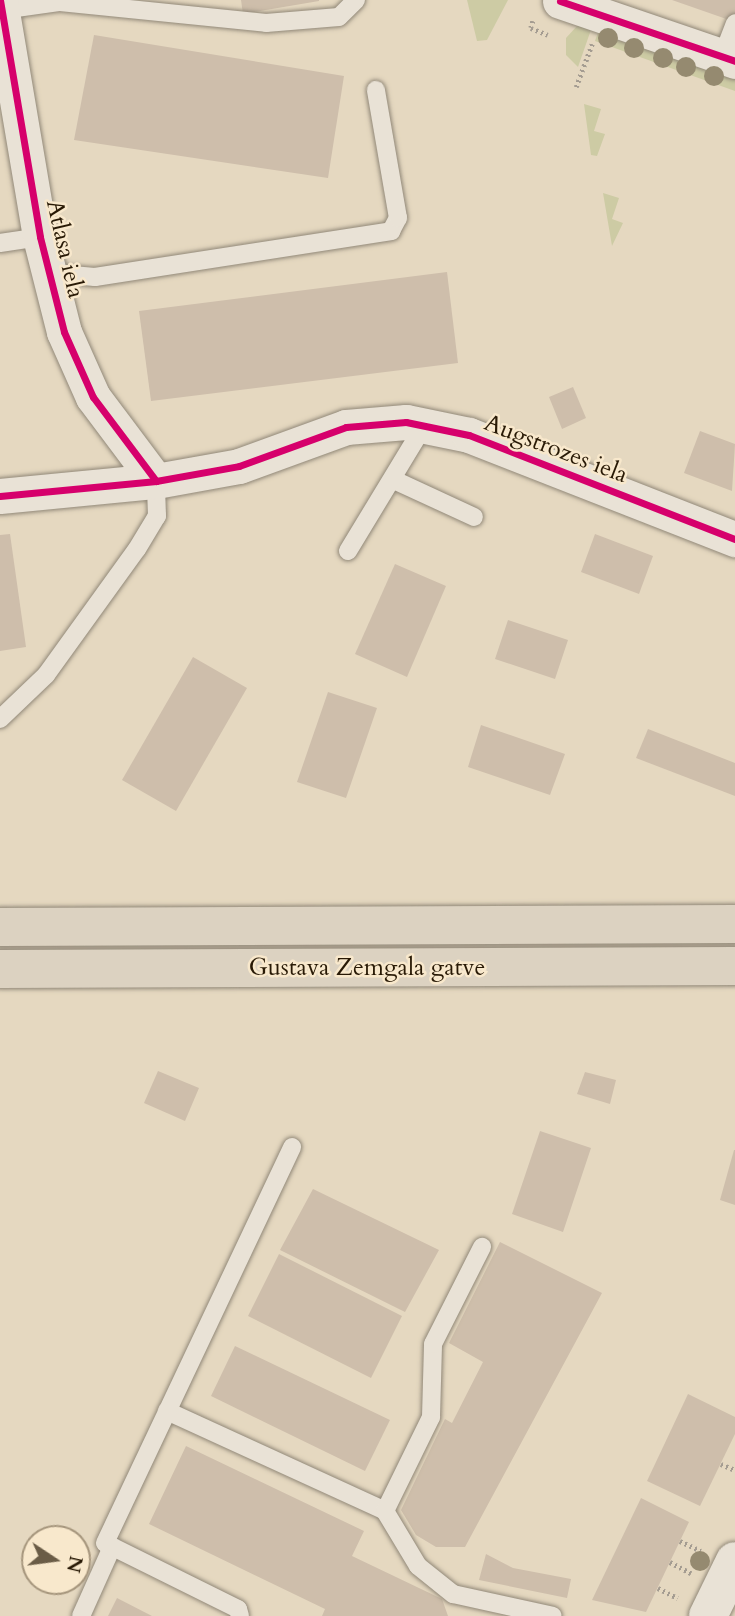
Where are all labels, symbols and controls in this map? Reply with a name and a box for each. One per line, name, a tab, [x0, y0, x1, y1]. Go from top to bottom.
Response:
street label: Atlasa iela	[40, 197, 90, 301]
street label: Augstrozes iela	[480, 408, 632, 490]
street label: Gustava Zemgala gatve	[249, 954, 485, 982]
north arrow	[21, 1525, 91, 1595]
text: N	[60, 1553, 89, 1575]

